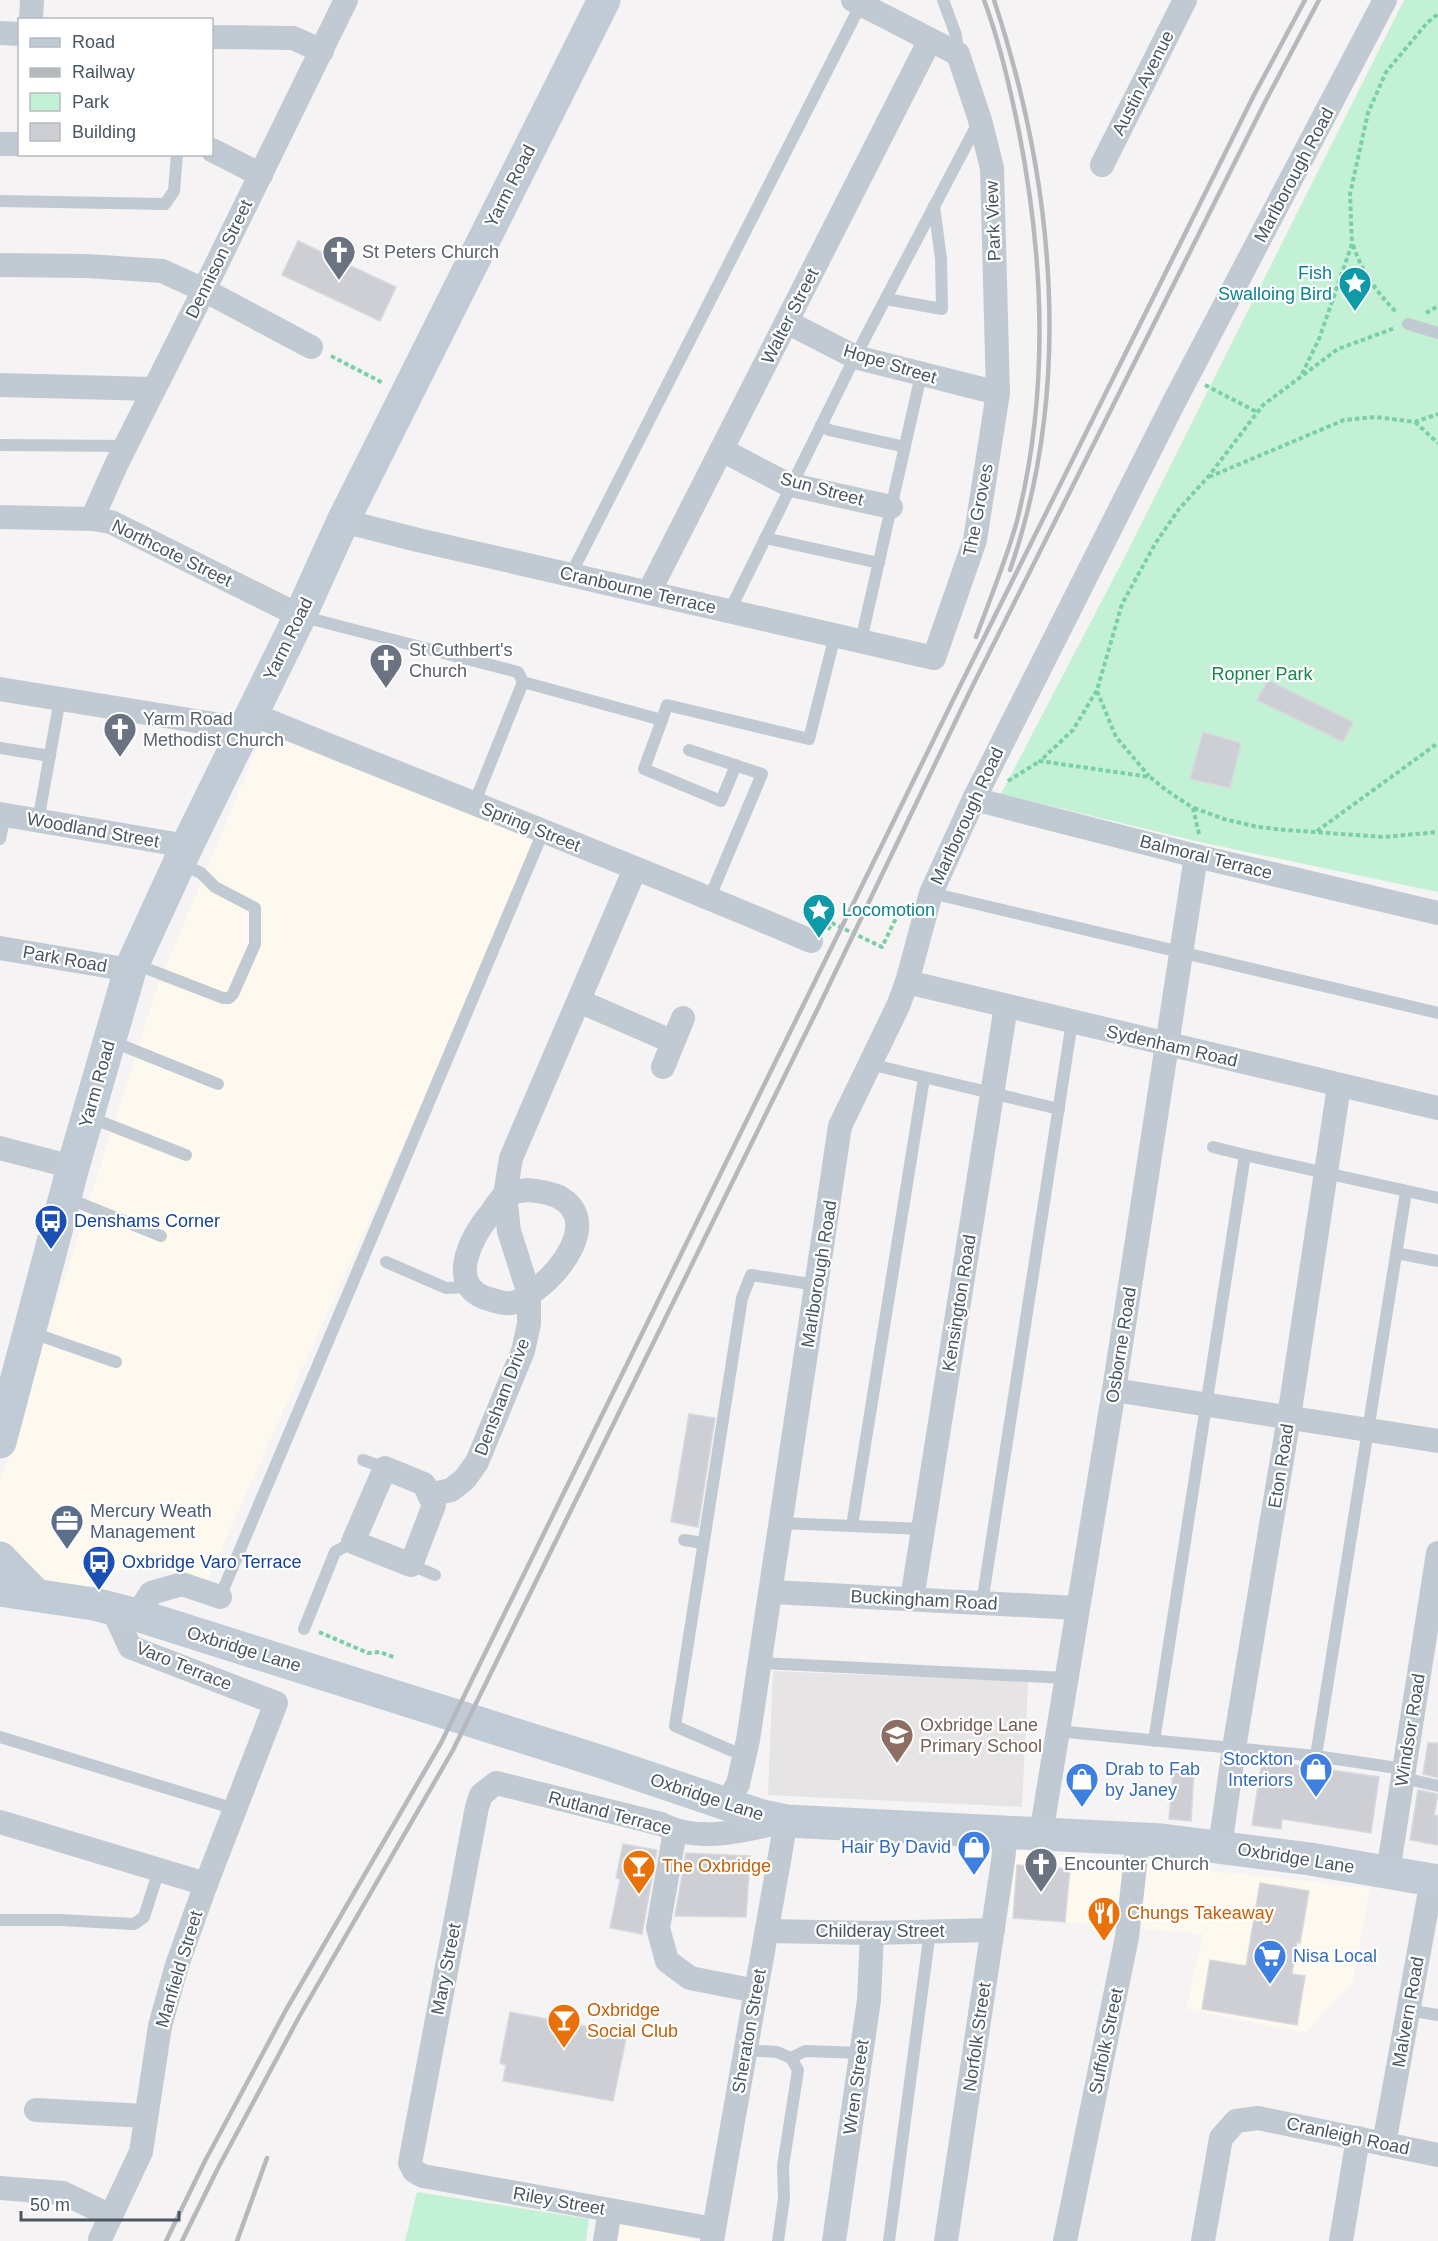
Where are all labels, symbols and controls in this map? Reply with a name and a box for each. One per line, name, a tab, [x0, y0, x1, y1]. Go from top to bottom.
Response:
legend	[18, 18, 213, 156]
street label: Austin Avenue	[1108, 27, 1178, 139]
text: Road	[72, 32, 115, 52]
text: Railway	[72, 62, 135, 82]
text: Park	[72, 92, 110, 112]
street label: Marlborough Road	[1250, 104, 1338, 246]
text: Building	[72, 122, 136, 142]
street label: Yarm Road	[481, 141, 539, 231]
street label: Park View	[982, 179, 1004, 262]
street label: Dennison Street	[182, 197, 256, 321]
church icon: St Peters Church	[321, 234, 357, 281]
place label: St Peters Church	[362, 242, 499, 262]
place label: Fish Swalloing Bird	[1218, 263, 1332, 304]
street label: Walter Street	[757, 265, 823, 367]
place icon: Fish Swalloing Bird	[1337, 265, 1373, 312]
street label: Hope Street	[841, 340, 939, 388]
street label: The Groves	[959, 462, 997, 558]
street label: Sun Street	[778, 468, 866, 510]
street label: Northcote Street	[109, 515, 235, 591]
street label: Cranbourne Terrace	[558, 562, 718, 618]
street label: Yarm Road	[259, 594, 317, 684]
place label: St Cuthbert's Church	[409, 640, 512, 681]
church icon: St Cuthbert's Church	[368, 642, 404, 689]
park label: Ropner Park	[1211, 664, 1314, 684]
place label: Yarm Road Methodist Church	[143, 709, 284, 750]
church icon: Yarm Road Methodist Church	[102, 711, 138, 758]
street label: Marlborough Road	[926, 744, 1008, 888]
street label: Spring Street	[479, 798, 583, 856]
street label: Woodland Street	[25, 809, 161, 851]
street label: Balmoral Terrace	[1138, 831, 1274, 883]
place icon: Locomotion	[801, 892, 837, 939]
place label: Locomotion	[842, 900, 935, 920]
street label: Park Road	[21, 942, 109, 976]
street label: Sydenham Road	[1104, 1021, 1240, 1071]
street label: Yarm Road	[75, 1038, 119, 1130]
street label: Marlborough Road	[797, 1199, 841, 1349]
bus stop icon: Denshams Corner	[33, 1203, 69, 1250]
place label: Denshams Corner	[74, 1211, 220, 1231]
street label: Kensington Road	[938, 1233, 980, 1373]
street label: Osborne Road	[1102, 1286, 1140, 1404]
street label: Densham Drive	[470, 1336, 534, 1458]
street label: Eton Road	[1264, 1422, 1298, 1510]
place label: Mercury Weath Management	[90, 1501, 212, 1542]
office icon: Mercury Weath Management	[49, 1503, 85, 1550]
bus stop icon: Oxbridge Varo Terrace	[81, 1544, 117, 1591]
place label: Oxbridge Varo Terrace	[122, 1552, 301, 1572]
street label: Buckingham Road	[850, 1586, 998, 1614]
street label: Oxbridge Lane	[185, 1622, 303, 1676]
street label: Varo Terrace	[133, 1638, 235, 1694]
street label: Windsor Road	[1391, 1672, 1429, 1788]
place label: Oxbridge Lane Primary School	[920, 1715, 1042, 1756]
school or university icon: Oxbridge Lane Primary School	[879, 1717, 915, 1764]
place label: Stockton Interiors	[1223, 1749, 1293, 1790]
shop icon: Stockton Interiors	[1298, 1751, 1334, 1798]
place label: Drab to Fab by Janey	[1105, 1759, 1200, 1800]
shop icon: Drab to Fab by Janey	[1064, 1761, 1100, 1808]
street label: Oxbridge Lane	[648, 1769, 766, 1825]
street label: Rutland Terrace	[546, 1787, 674, 1839]
shop icon: Hair By David	[956, 1829, 992, 1876]
place label: Hair By David	[841, 1837, 951, 1857]
street label: Oxbridge Lane	[1236, 1839, 1356, 1877]
church icon: Encounter Church	[1023, 1846, 1059, 1893]
bar icon: The Oxbridge	[621, 1848, 657, 1895]
place label: Encounter Church	[1064, 1854, 1209, 1874]
place label: The Oxbridge	[662, 1856, 771, 1876]
restaurant icon: Chungs Takeaway	[1086, 1895, 1122, 1942]
place label: Chungs Takeaway	[1127, 1903, 1274, 1923]
street label: Manfield Street	[152, 1908, 206, 2030]
street label: Mary Street	[427, 1921, 465, 2017]
street label: Childeray Street	[815, 1921, 945, 1941]
supermarket icon: Nisa Local	[1252, 1938, 1288, 1985]
place label: Nisa Local	[1293, 1946, 1377, 1966]
street label: Malvern Road	[1388, 1955, 1428, 2069]
street label: Sheraton Street	[728, 1967, 770, 2095]
street label: Norfolk Street	[959, 1981, 995, 2093]
street label: Suffolk Street	[1085, 1986, 1127, 2096]
place label: Oxbridge Social Club	[587, 2000, 678, 2041]
bar icon: Oxbridge Social Club	[546, 2002, 582, 2049]
street label: Wren Street	[839, 2038, 873, 2136]
street label: Cranleigh Road	[1285, 2113, 1411, 2159]
street label: Riley Street	[511, 2183, 607, 2219]
scale bar	[21, 2184, 178, 2222]
text: 50 m	[30, 2195, 70, 2215]

